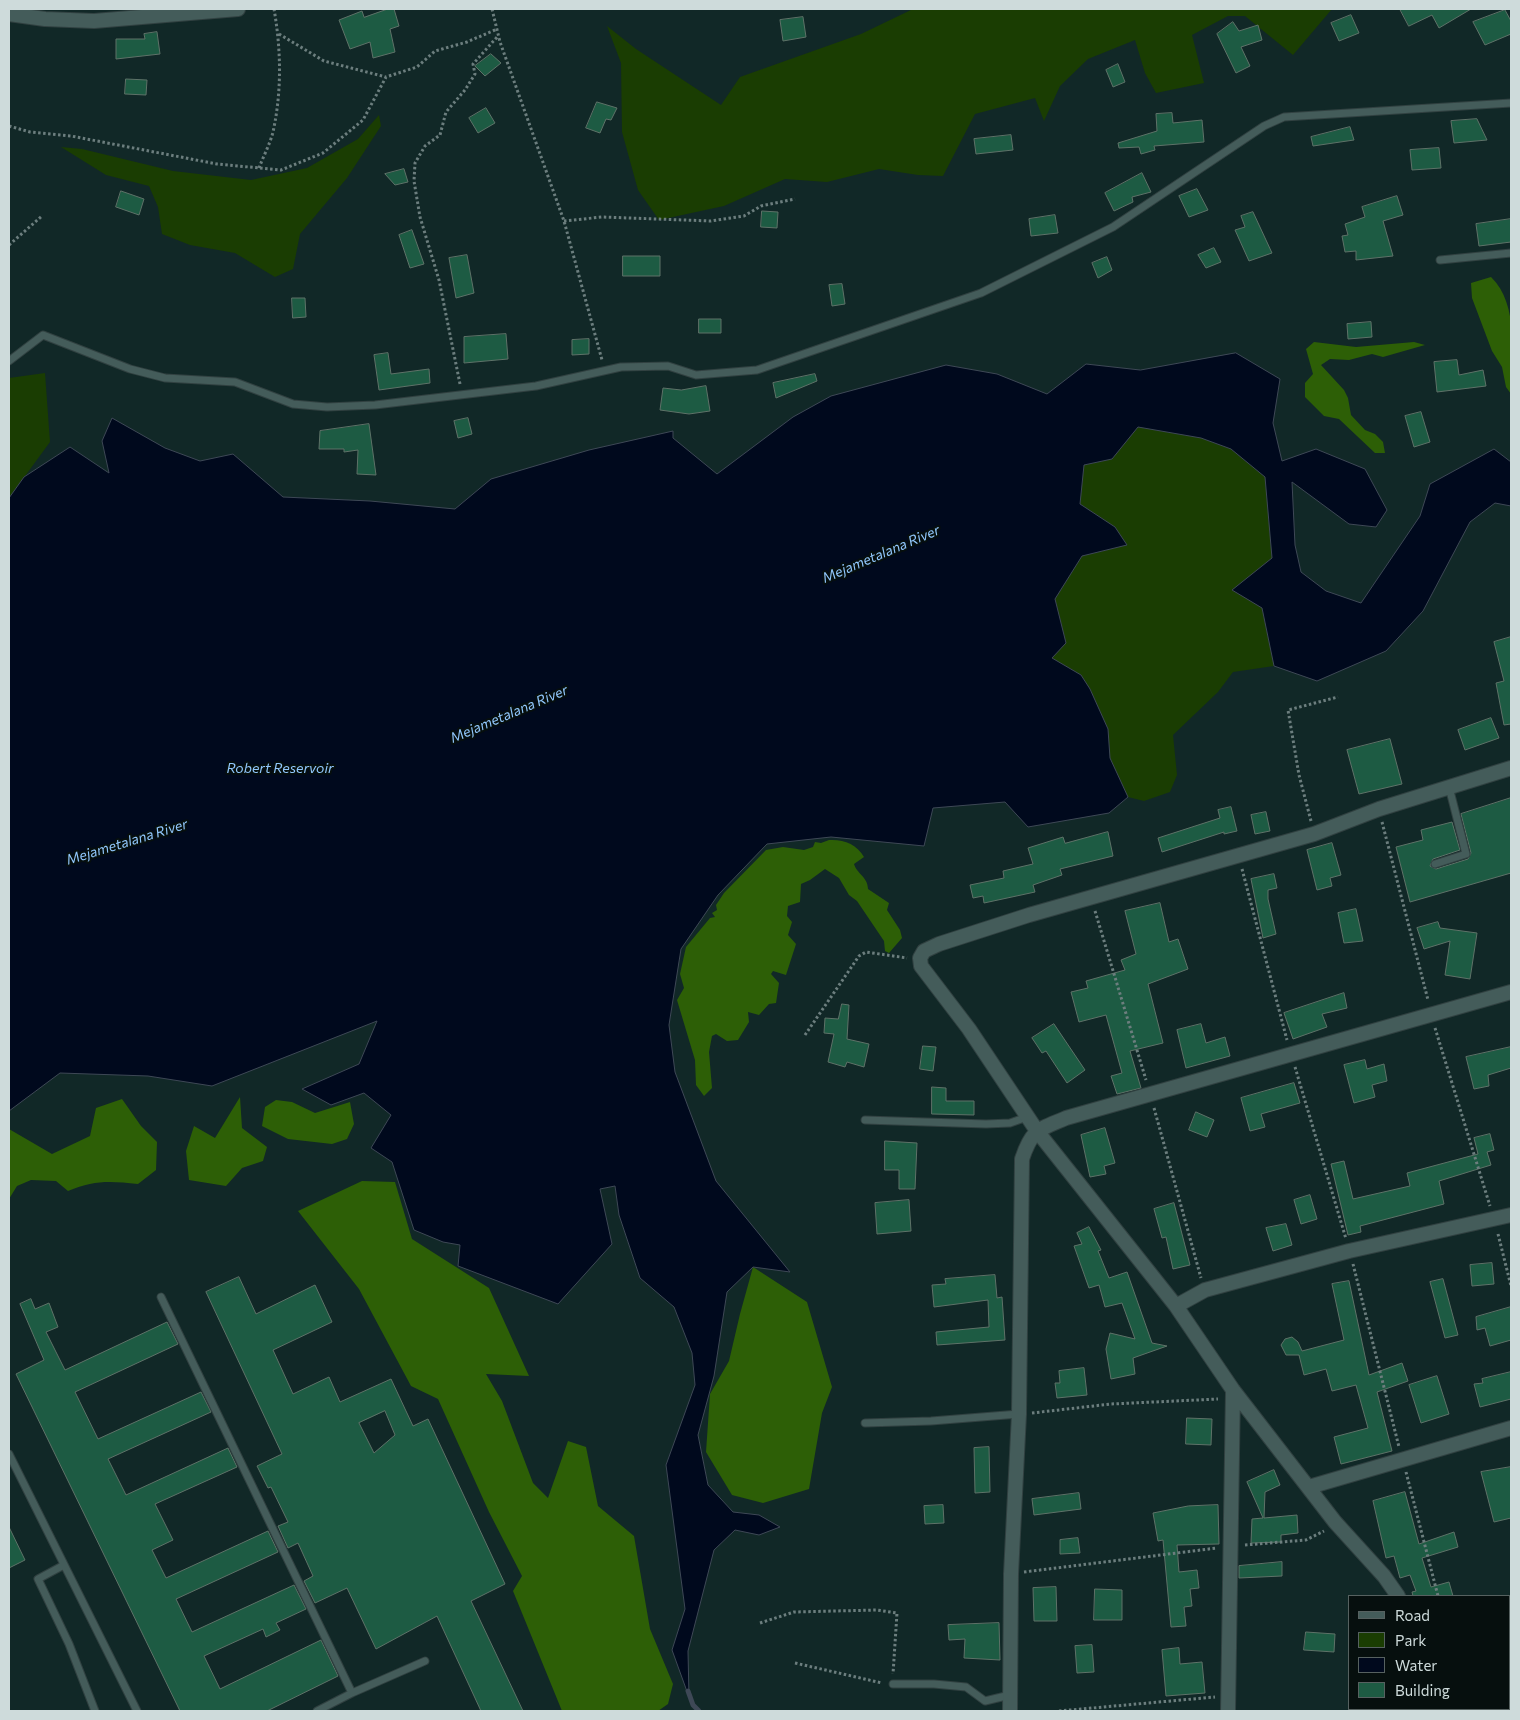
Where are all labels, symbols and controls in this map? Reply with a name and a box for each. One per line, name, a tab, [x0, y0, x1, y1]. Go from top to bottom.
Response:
water label: Mejametalana River	[820, 522, 942, 586]
water label: Mejametalana River	[448, 682, 570, 746]
water label: Robert Reservoir	[226, 760, 334, 776]
water label: Mejametalana River	[64, 816, 190, 868]
legend	[1348, 1595, 1510, 1710]
text: Road	[1395, 1606, 1430, 1624]
text: Park	[1395, 1631, 1426, 1649]
text: Water	[1395, 1656, 1437, 1674]
text: Building	[1395, 1681, 1450, 1699]

